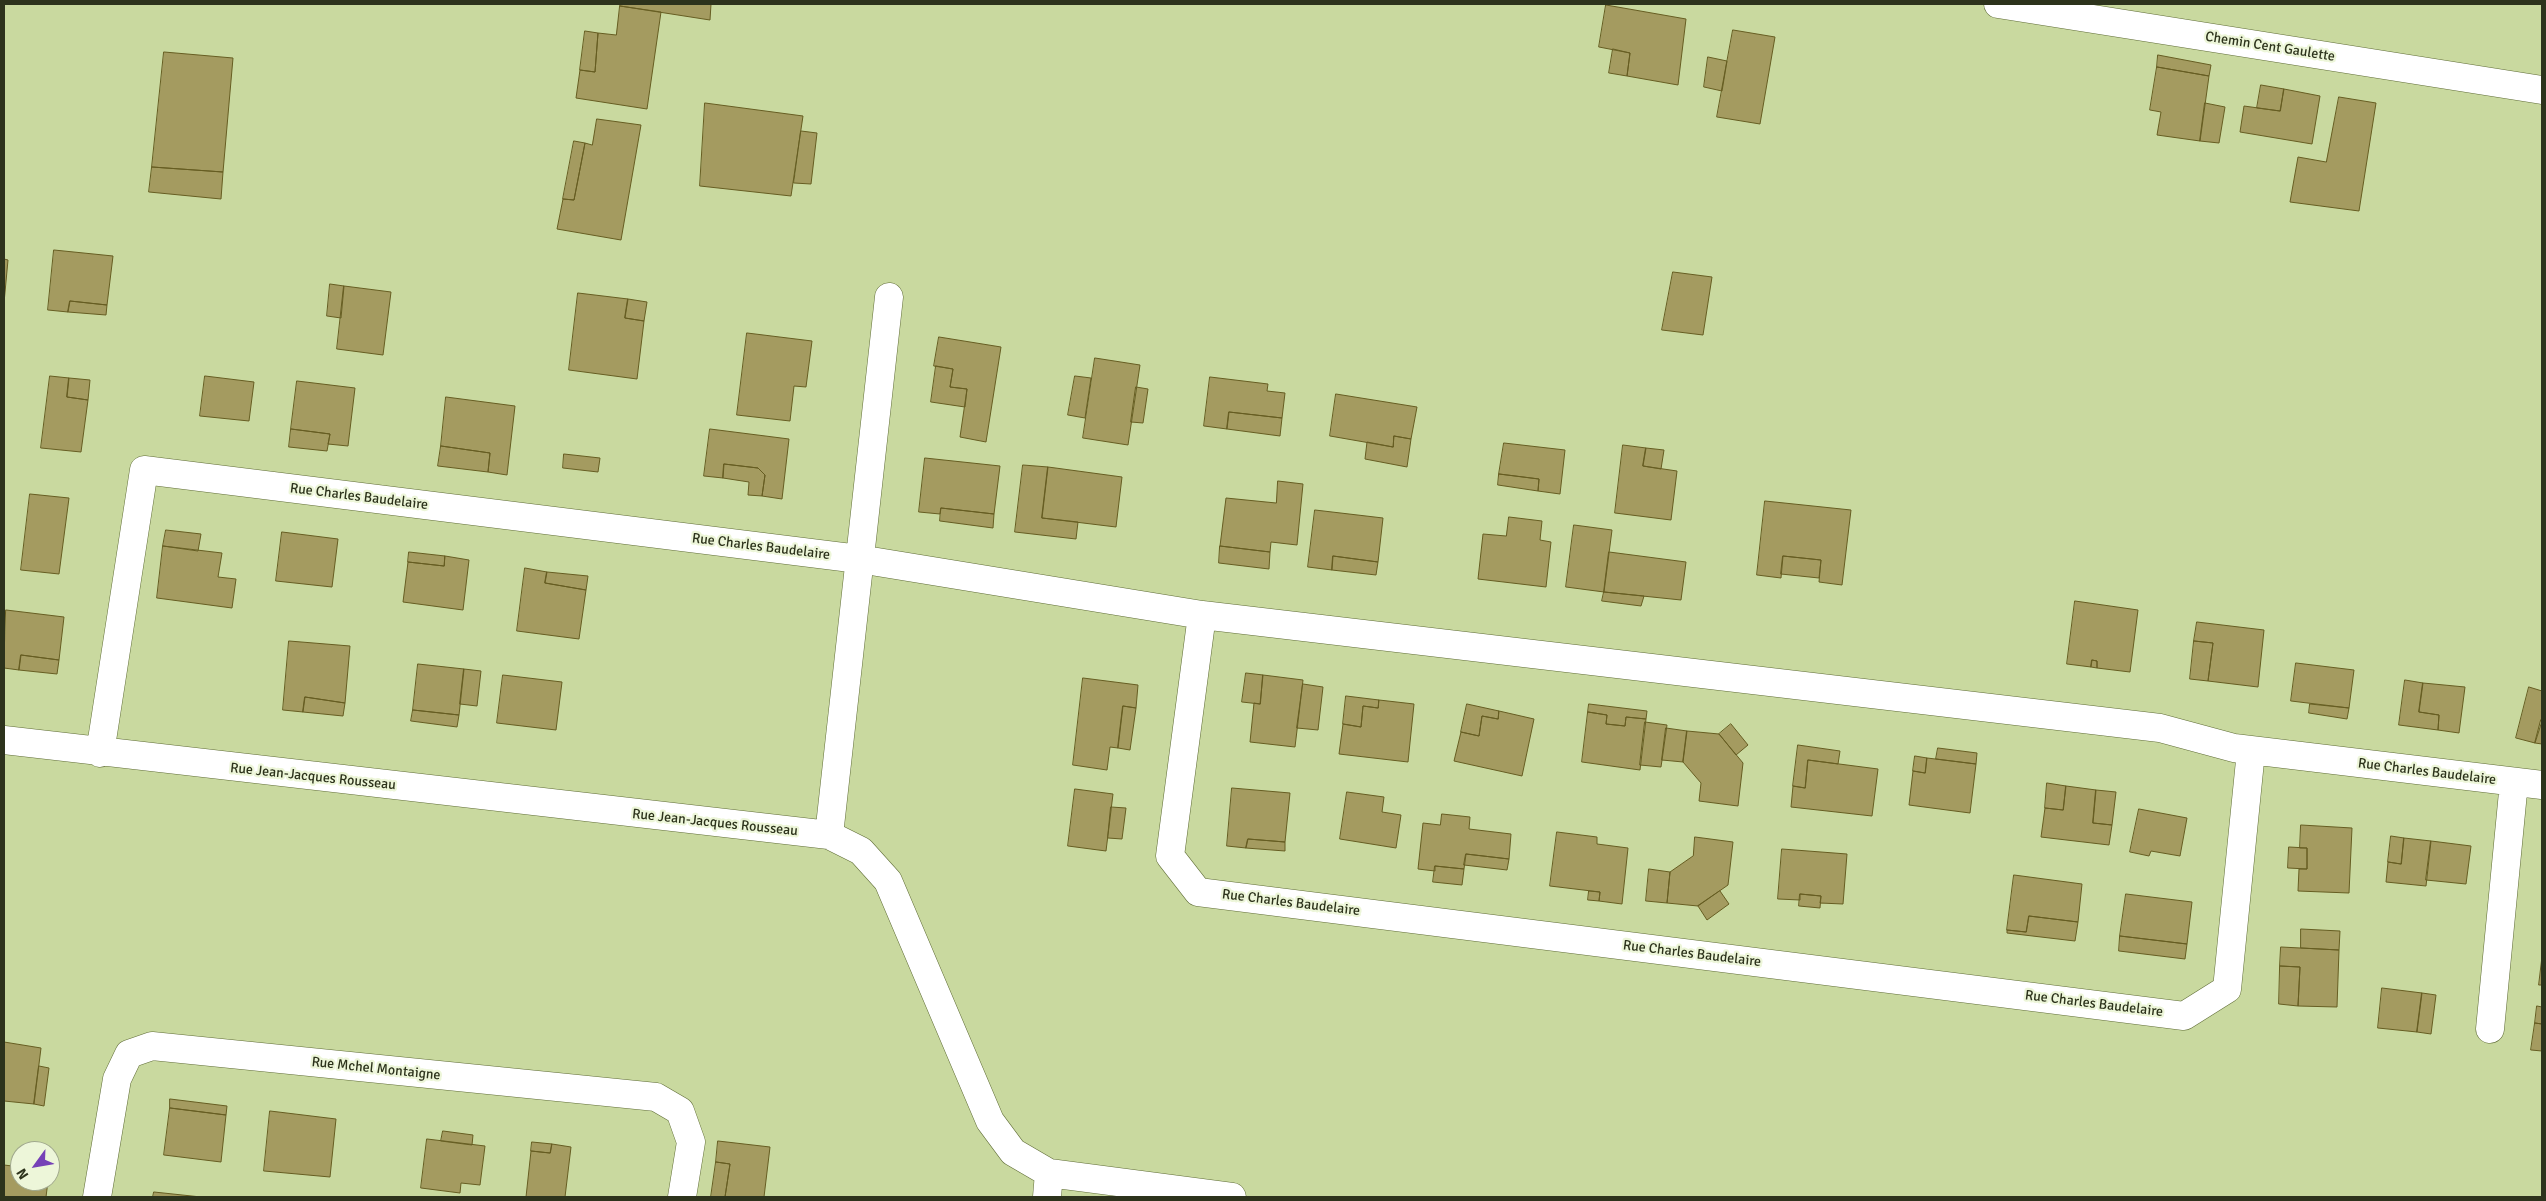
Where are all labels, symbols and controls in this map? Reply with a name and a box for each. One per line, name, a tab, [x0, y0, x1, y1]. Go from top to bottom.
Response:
street label: Chemin Cent Gaulette	[2204, 28, 2336, 66]
street label: Rue Charles Baudelaire	[289, 480, 429, 514]
street label: Rue Charles Baudelaire	[691, 530, 831, 564]
street label: Rue Charles Baudelaire	[2357, 755, 2497, 789]
street label: Rue Jean-Jacques Rousseau	[229, 760, 397, 794]
street label: Rue Jean-Jacques Rousseau	[631, 806, 799, 840]
street label: Rue Charles Baudelaire	[1221, 886, 1361, 920]
street label: Rue Charles Baudelaire	[1622, 937, 1762, 971]
street label: Rue Charles Baudelaire	[2024, 987, 2164, 1021]
street label: Rue Mchel Montaigne	[311, 1054, 441, 1084]
north arrow	[10, 1141, 60, 1191]
text: N	[13, 1165, 32, 1182]

